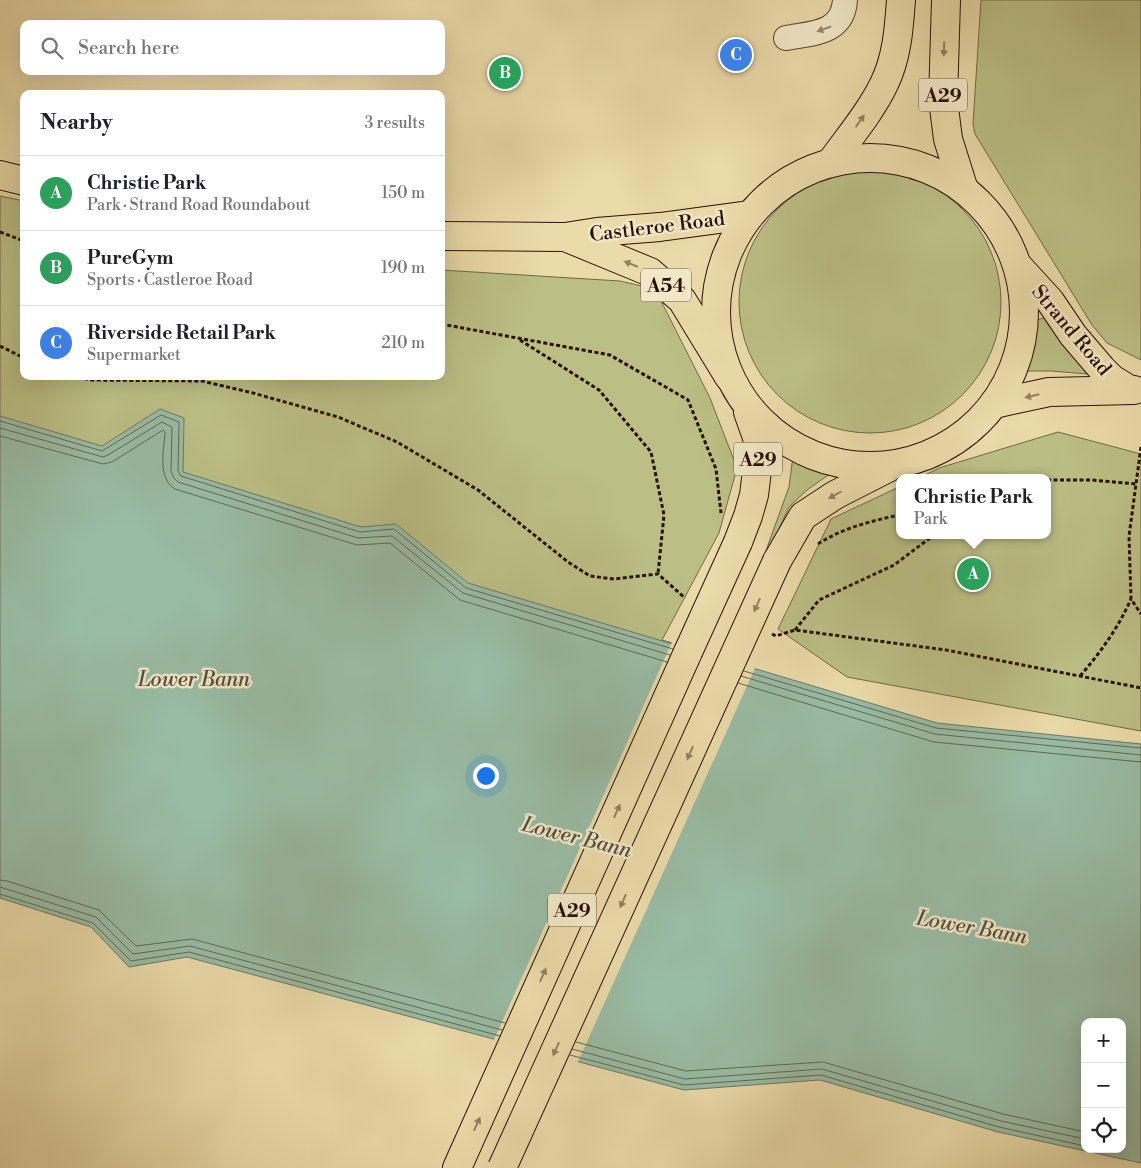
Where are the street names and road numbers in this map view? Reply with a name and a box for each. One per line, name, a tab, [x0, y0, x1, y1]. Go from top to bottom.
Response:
road number: A29	[919, 78, 967, 112]
street label: Castleroe Road	[588, 207, 727, 248]
road number: A54	[641, 268, 691, 302]
street label: Strand Road	[1026, 280, 1117, 382]
road number: A29	[734, 442, 782, 476]
road number: A29	[548, 894, 596, 926]

